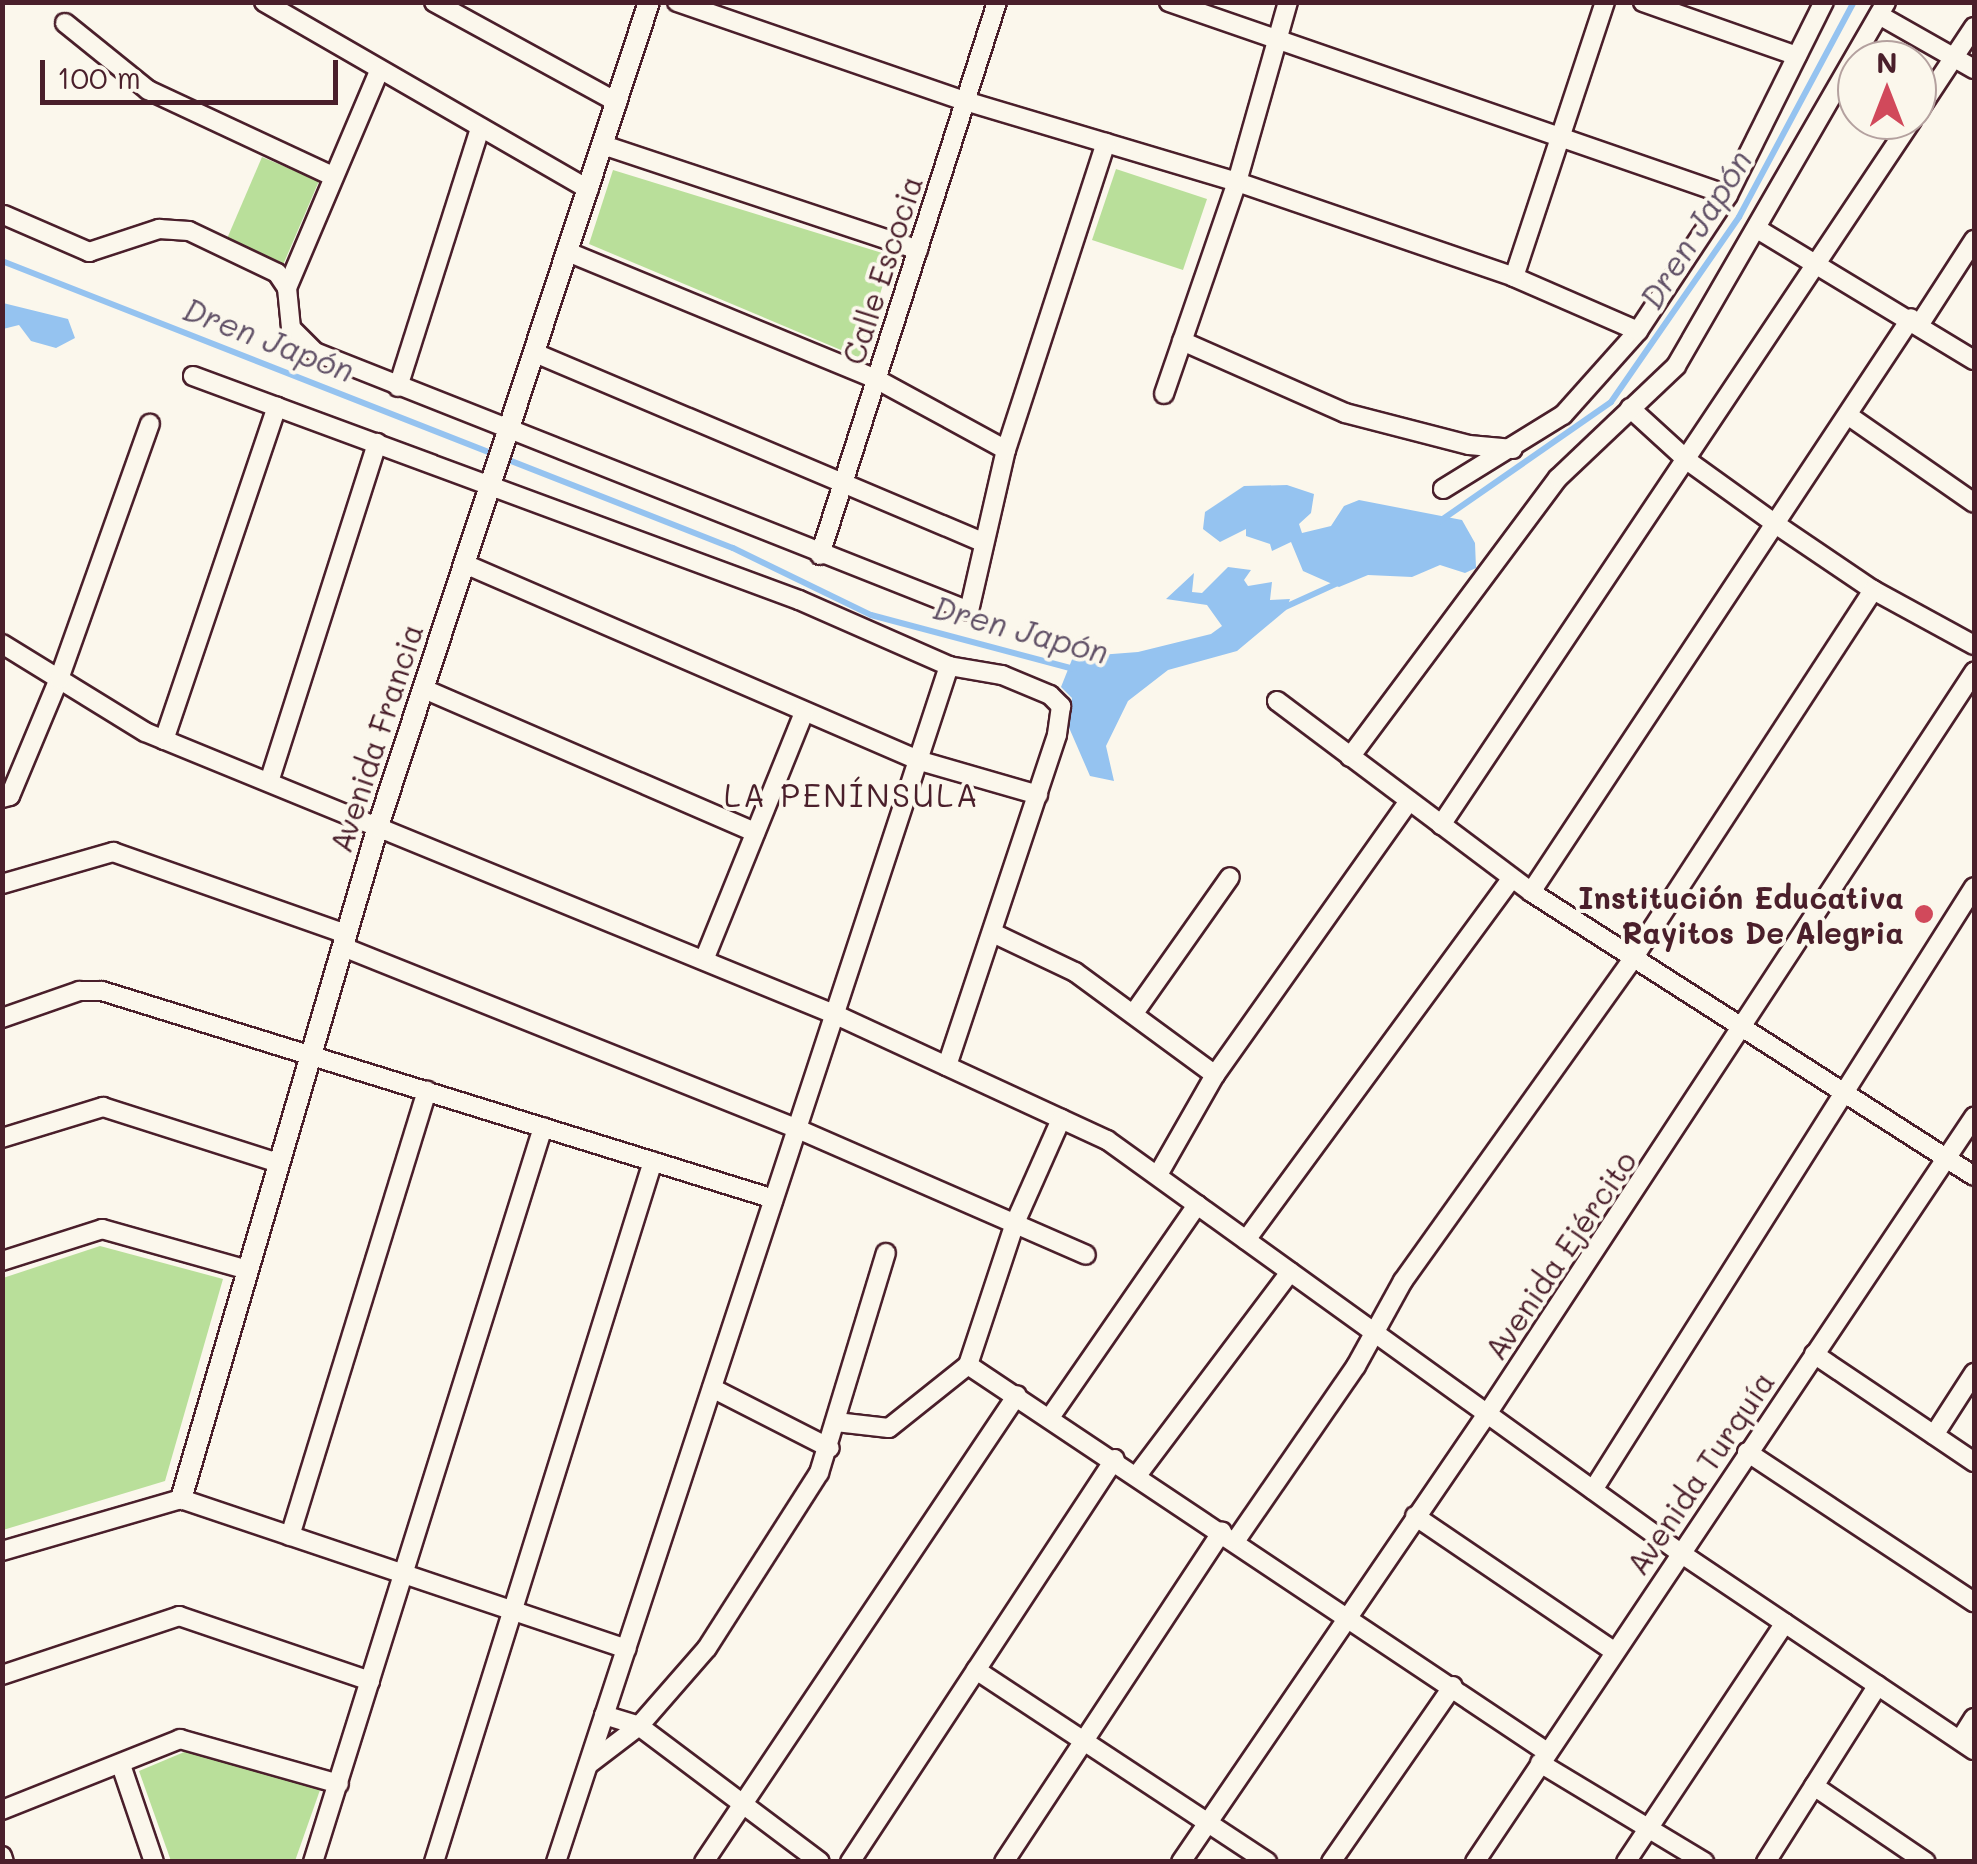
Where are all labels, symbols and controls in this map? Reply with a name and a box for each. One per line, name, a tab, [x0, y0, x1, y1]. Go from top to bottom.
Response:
scale bar	[45, 40, 342, 102]
north arrow	[1837, 40, 1937, 140]
text: N	[1876, 44, 1898, 80]
text: 100 m	[57, 57, 141, 97]
water label: Dren Japón	[1631, 143, 1759, 315]
street label: Calle Escocia	[835, 171, 929, 369]
water label: Dren Japón	[178, 289, 360, 389]
water label: Dren Japón	[929, 587, 1113, 671]
street label: Avenida Francia	[322, 619, 430, 857]
district label: LA PENÍNSULA	[724, 775, 980, 813]
place label: Institución Educativa Rayitos De Alegria	[1578, 879, 1904, 950]
marker: Institución Educativa Rayitos De Alegria	[1913, 903, 1935, 925]
street label: Avenida Ejército	[1477, 1144, 1643, 1366]
street label: Avenida Turquía	[1619, 1365, 1781, 1581]

